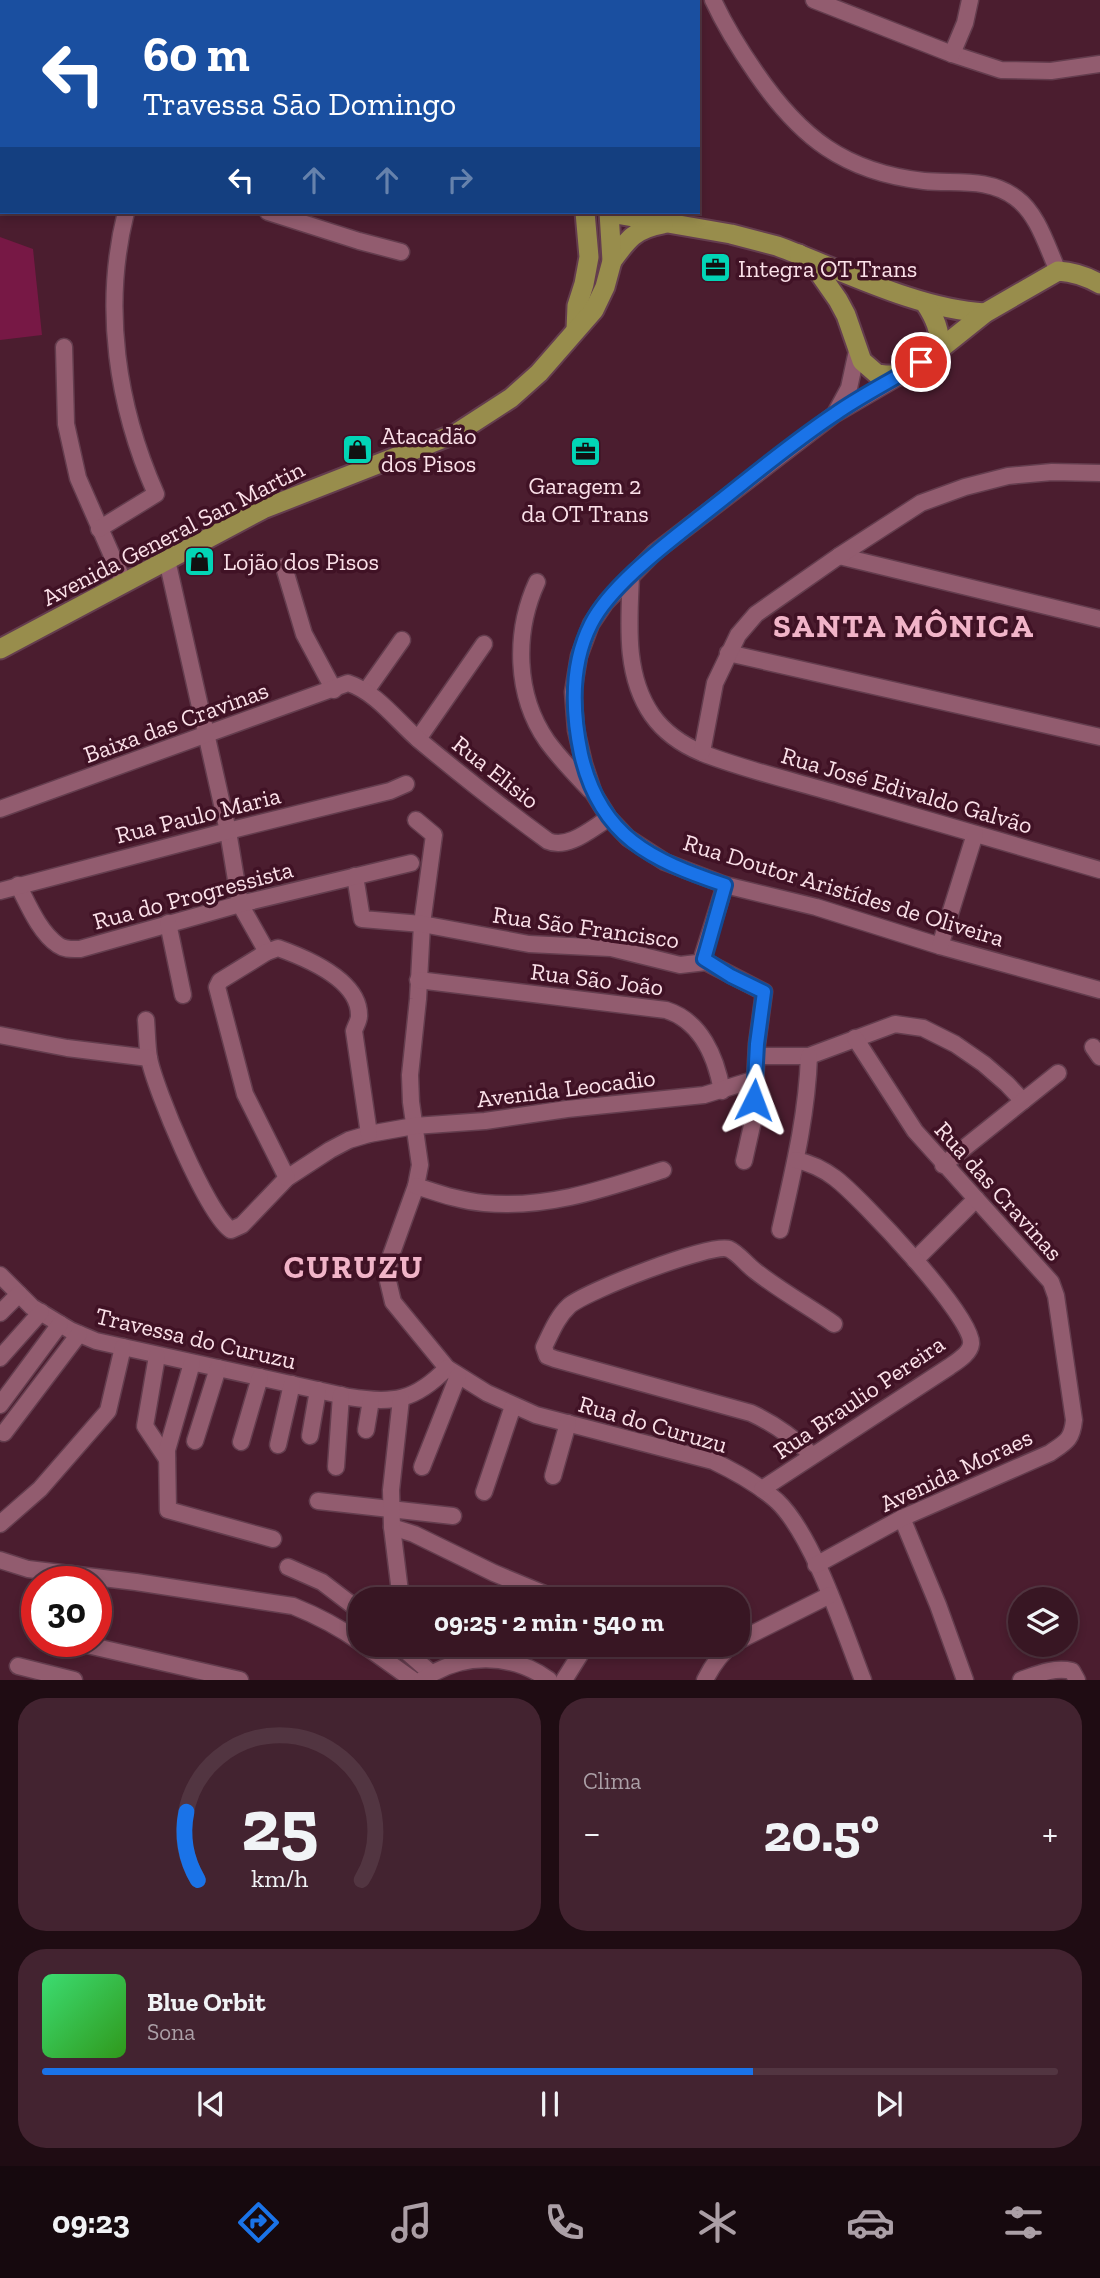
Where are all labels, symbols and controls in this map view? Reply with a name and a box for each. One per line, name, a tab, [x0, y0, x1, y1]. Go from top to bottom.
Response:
text: 60 m	[143, 25, 250, 84]
icon: left	[28, 28, 119, 119]
text: Travessa Sāo Domingo	[143, 85, 456, 123]
icon: left	[222, 161, 260, 199]
icon: ahead	[295, 161, 333, 199]
icon: ahead	[368, 161, 406, 199]
icon: right	[441, 161, 479, 199]
office icon: Integra OT Trans	[698, 251, 732, 285]
place label: Integra OT Trans	[738, 254, 917, 283]
pin	[891, 332, 951, 392]
icon: arrive	[902, 343, 940, 381]
place label: Atacadão dos Pisos	[381, 421, 477, 478]
shop icon: Atacadão dos Pisos	[341, 432, 375, 466]
office icon: Garagem 2 da OT Trans	[568, 434, 602, 468]
street label: Avenida General San Martin	[37, 454, 309, 612]
place label: Garagem 2 da OT Trans	[521, 471, 649, 528]
shop icon: Lojão dos Pisos	[183, 544, 217, 578]
place label: Lojão dos Pisos	[223, 547, 379, 576]
district label: SANTA MÔNICA	[773, 607, 1035, 645]
street label: Baixa das Cravinas	[80, 675, 272, 769]
street label: Rua Elisio	[447, 729, 545, 815]
street label: Rua José Edivaldo Galvão	[778, 740, 1036, 840]
street label: Rua Paulo Maria	[112, 780, 284, 850]
street label: Rua Doutor Aristídes de Oliveira	[680, 827, 1008, 953]
street label: Rua do Progressista	[90, 854, 296, 936]
street label: Rua São Francisco	[491, 900, 681, 954]
street label: Rua São João	[529, 956, 665, 1002]
street label: Avenida Leocadio	[475, 1063, 657, 1113]
position arrow	[717, 1063, 791, 1137]
street label: Rua das Cravinas	[929, 1115, 1069, 1267]
district label: CURUZU	[284, 1248, 424, 1286]
street label: Travessa do Curuzu	[93, 1301, 300, 1375]
street label: Rua Braulio Pereira	[768, 1329, 950, 1465]
street label: Rua do Curuzu	[575, 1389, 731, 1459]
street label: Avenida Moraes	[875, 1422, 1037, 1518]
speed limit sign: 30	[21, 1566, 112, 1657]
map controls	[1008, 1587, 1078, 1657]
button: layers	[1008, 1587, 1078, 1657]
text: 09:25 · 2 min · 540 m	[434, 1606, 664, 1638]
text: Clima	[583, 1767, 641, 1795]
text: 25	[241, 1782, 318, 1870]
text: 20.5°	[764, 1802, 879, 1864]
text: −	[583, 1810, 601, 1856]
text: +	[1042, 1810, 1058, 1856]
text: km/h	[251, 1863, 308, 1893]
text: Blue Orbit	[147, 1986, 266, 2018]
text: Sona	[147, 2018, 195, 2046]
icon: previous	[192, 2085, 230, 2123]
icon: pause	[531, 2085, 569, 2123]
icon: next	[870, 2085, 908, 2123]
icon: directions	[234, 2198, 283, 2247]
icon: music	[387, 2198, 436, 2247]
icon: phone	[540, 2198, 589, 2247]
icon: climate	[693, 2198, 742, 2247]
icon: car	[846, 2198, 895, 2247]
icon: filters	[999, 2198, 1048, 2247]
text: 09:23	[52, 2203, 130, 2241]

